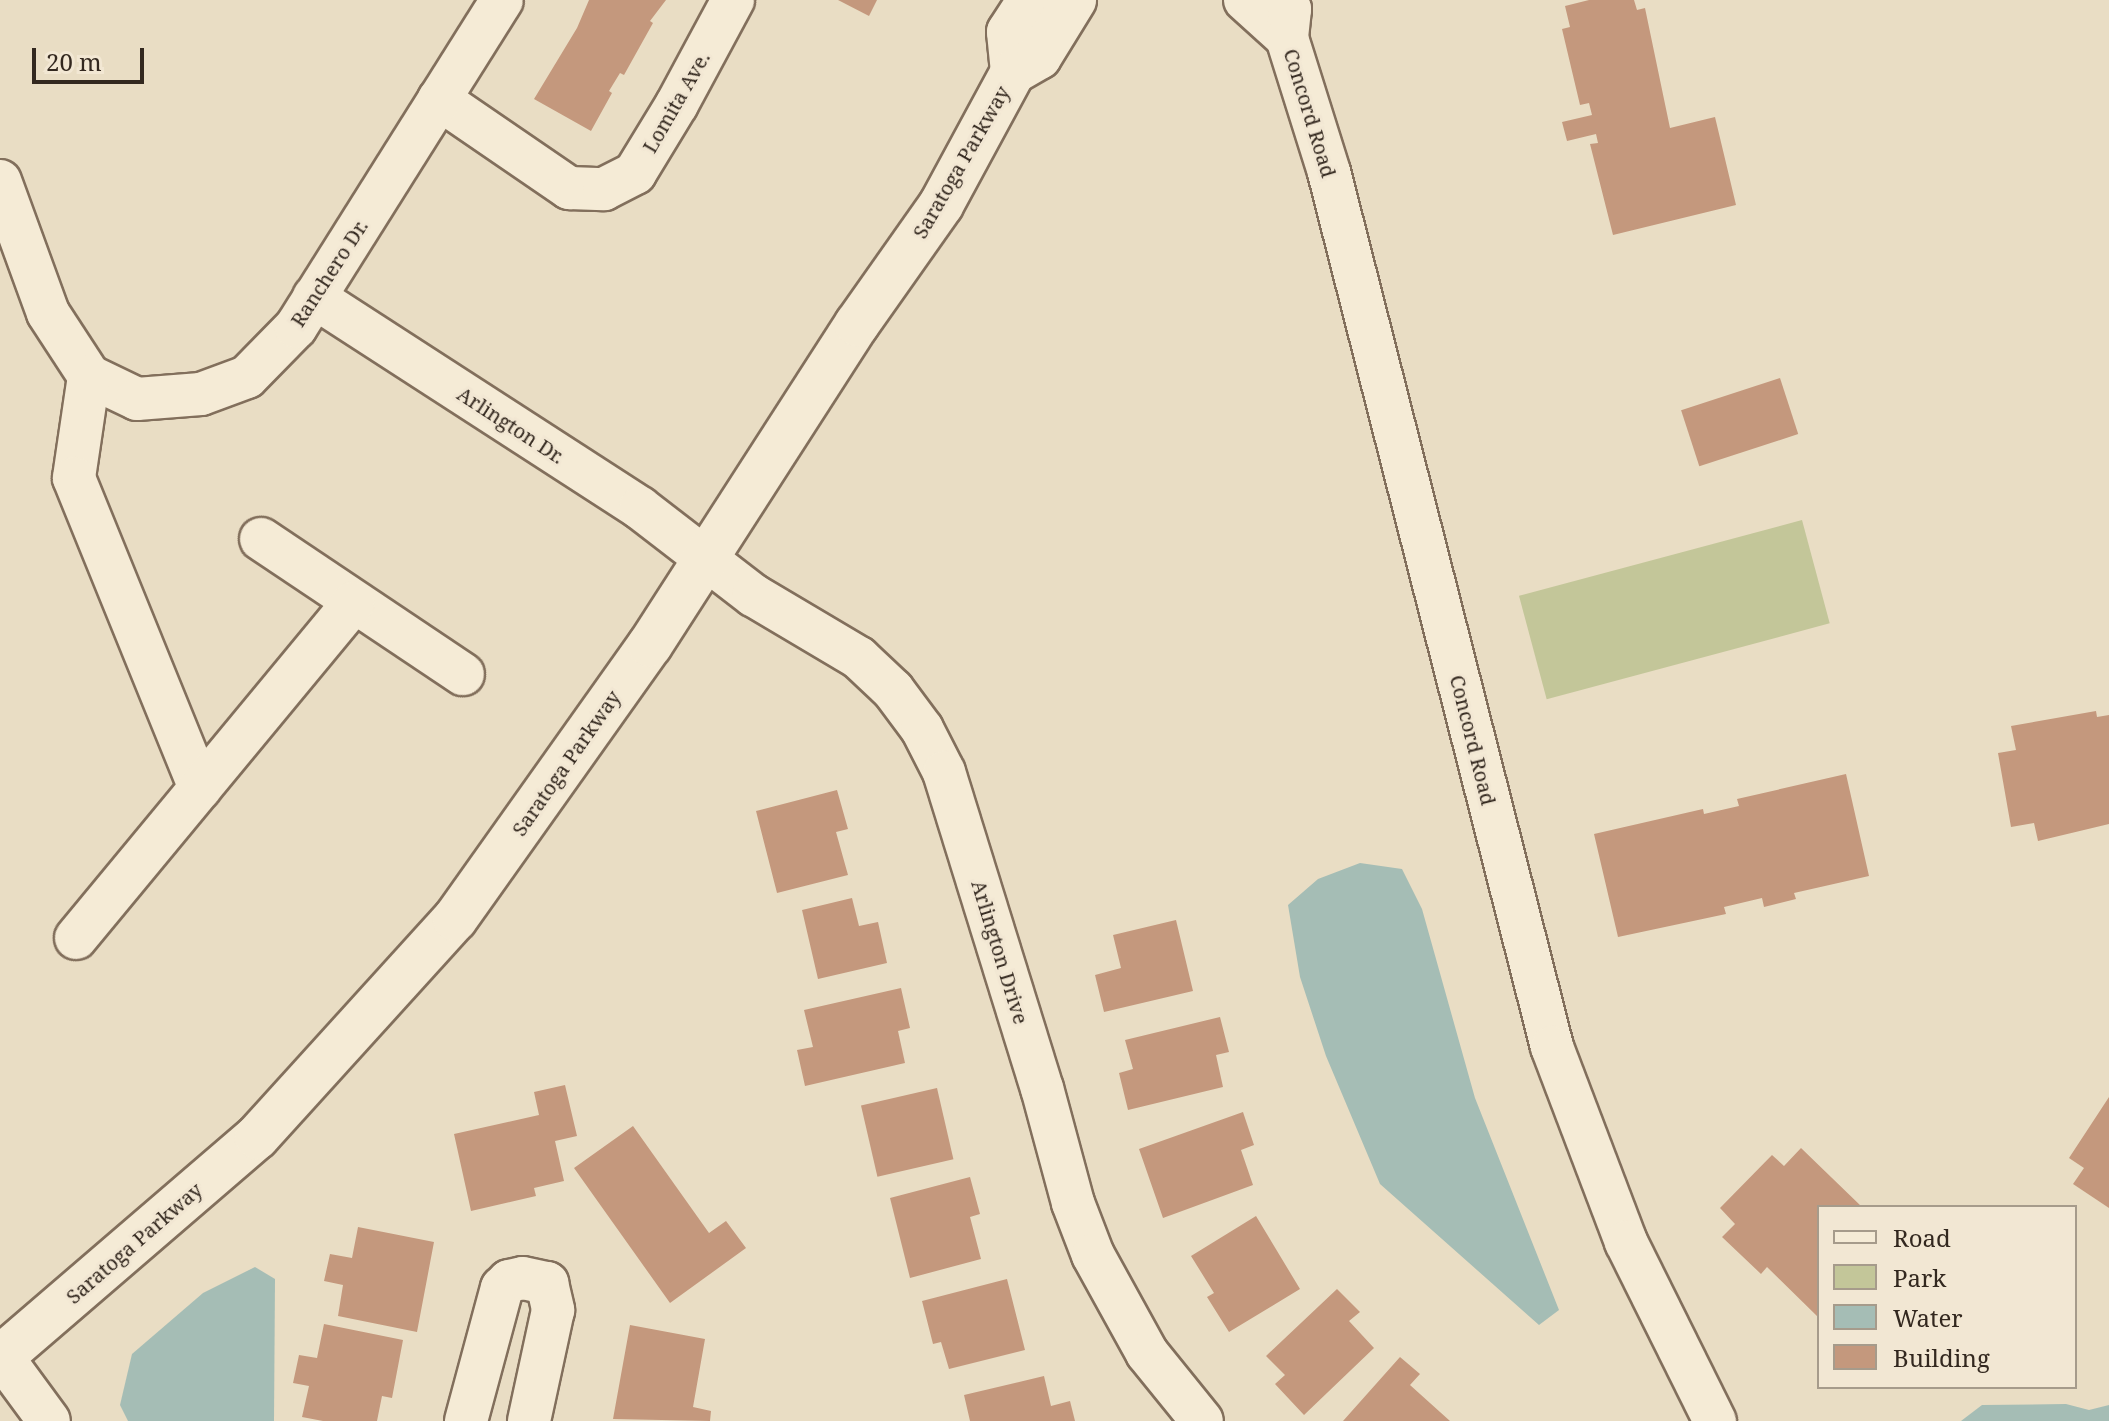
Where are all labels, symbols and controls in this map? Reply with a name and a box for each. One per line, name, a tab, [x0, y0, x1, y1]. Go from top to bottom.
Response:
scale bar	[36, 32, 148, 82]
text: 20 m	[46, 45, 102, 78]
street label: Concord Road	[1279, 46, 1341, 180]
street label: Lomita Ave.	[637, 47, 715, 157]
street label: Saratoga Parkway	[908, 81, 1014, 243]
street label: Ranchero Dr.	[285, 215, 373, 331]
street label: Arlington Dr.	[453, 381, 569, 469]
street label: Concord Road	[1445, 672, 1501, 808]
street label: Saratoga Parkway	[507, 686, 625, 840]
street label: Arlington Drive	[967, 877, 1033, 1027]
street label: Saratoga Parkway	[61, 1177, 207, 1309]
legend	[1817, 1205, 2077, 1389]
text: Road	[1893, 1221, 1951, 1254]
text: Park	[1893, 1261, 1946, 1294]
text: Water	[1893, 1301, 1963, 1334]
text: Building	[1893, 1341, 1990, 1374]

